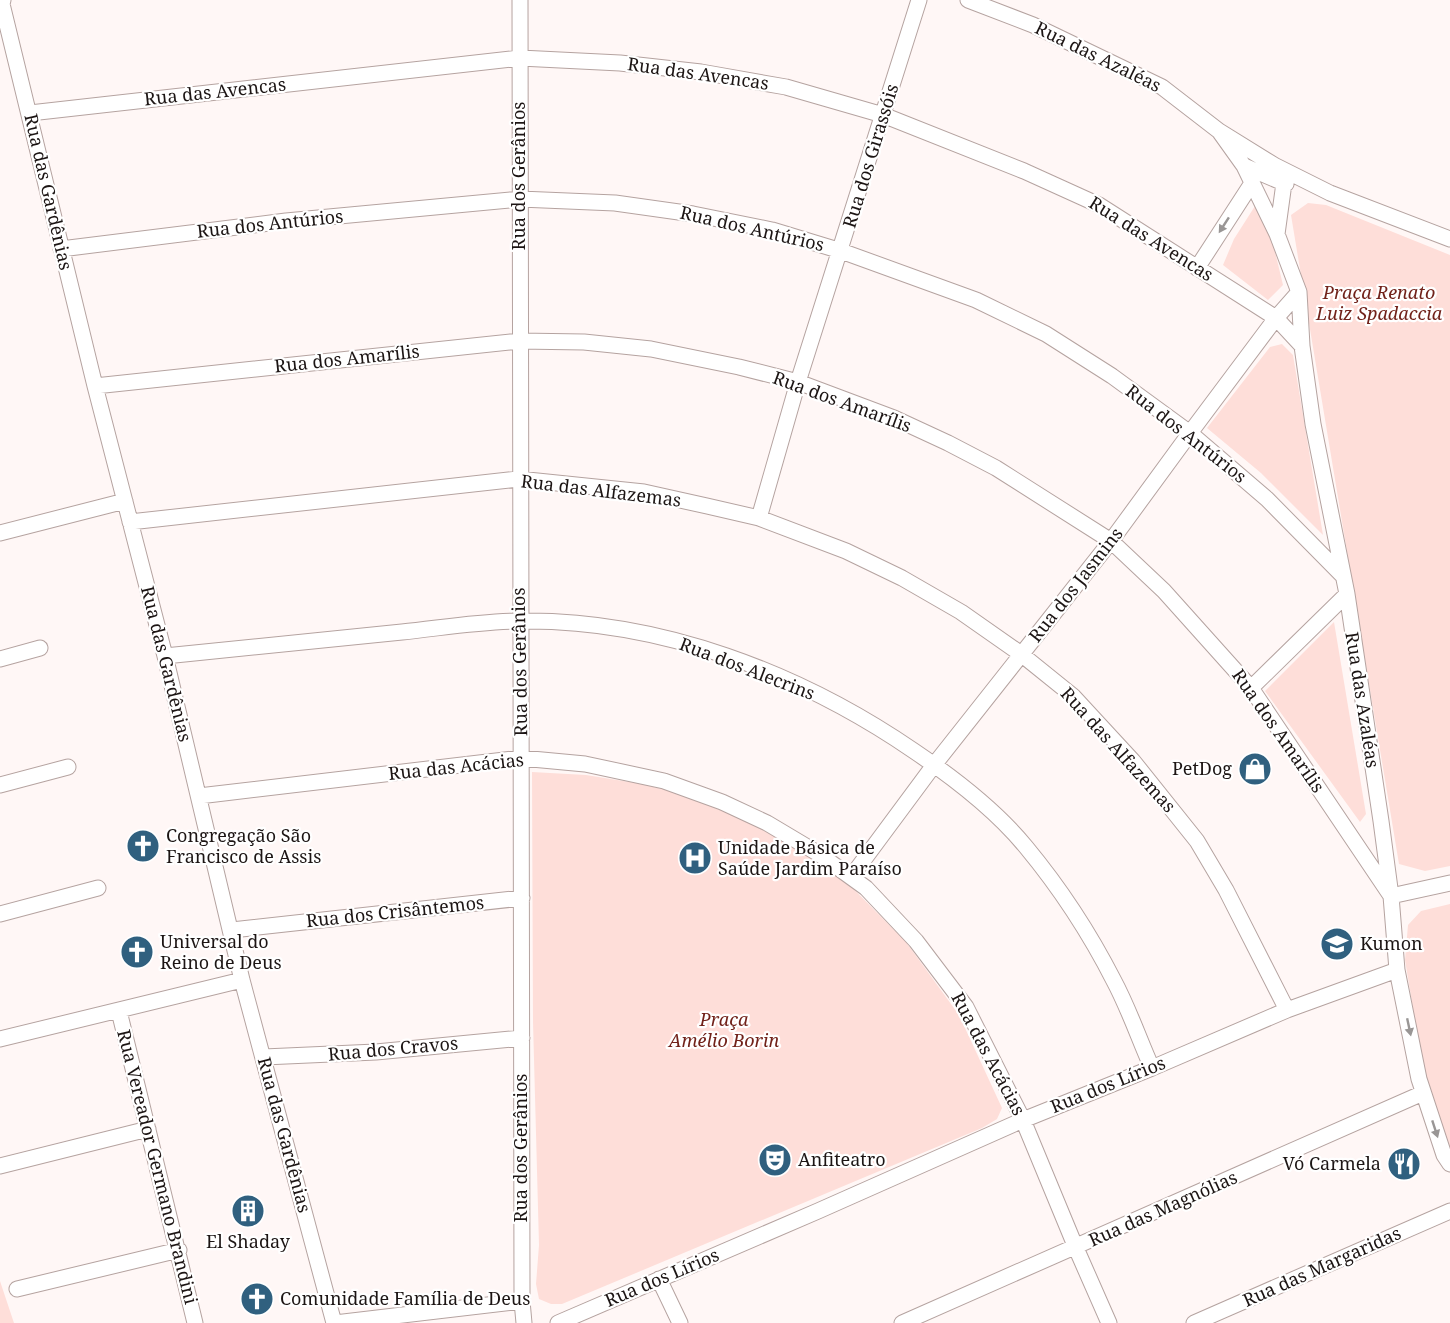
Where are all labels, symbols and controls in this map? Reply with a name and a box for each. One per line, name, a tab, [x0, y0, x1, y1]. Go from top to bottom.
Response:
street label: Rua das Azaléas	[1031, 15, 1166, 97]
street label: Rua das Avencas	[626, 51, 770, 95]
street label: Rua das Avencas	[143, 72, 287, 110]
street label: Rua dos Girassóis	[837, 81, 903, 231]
street label: Rua dos Gerânios	[506, 102, 530, 250]
street label: Rua das Gardênias	[19, 111, 79, 272]
street label: Rua das Avencas	[1085, 190, 1218, 286]
street label: Rua dos Antúrios	[678, 200, 827, 256]
street label: Rua dos Antúrios	[195, 203, 344, 243]
one-way arrow	[1219, 217, 1230, 233]
park label: Praça Renato Luiz Spadaccia	[1315, 280, 1443, 325]
street label: Rua dos Amarílis	[273, 338, 421, 378]
street label: Rua dos Amarílis	[770, 365, 915, 437]
street label: Rua dos Antúrios	[1121, 378, 1252, 488]
street label: Rua das Alfazemas	[520, 468, 683, 512]
street label: Rua dos Jasmins	[1023, 522, 1128, 647]
street label: Rua das Gardênias	[136, 583, 198, 744]
street label: Rua dos Gerânios	[506, 587, 532, 737]
street label: Rua das Azaléas	[1340, 630, 1386, 770]
street label: Rua dos Alecrins	[676, 631, 818, 705]
street label: Rua dos Amarílis	[1227, 664, 1330, 797]
street label: Rua das Alfazemas	[1056, 681, 1182, 817]
street label: Rua das Acácias	[387, 747, 525, 785]
shop icon: PetDog	[1237, 751, 1273, 787]
place label: PetDog	[1172, 756, 1232, 780]
place label: Congregação São Francisco de Assis	[166, 823, 321, 868]
church icon: Congregação São Francisco de Assis	[125, 828, 161, 864]
place label: Unidade Básica de Saúde Jardim Paraíso	[718, 835, 902, 880]
hospital icon: Unidade Básica de Saúde Jardim Paraíso	[677, 840, 713, 876]
street label: Rua dos Crisântemos	[305, 890, 485, 932]
school or university icon: Kumon	[1319, 926, 1355, 962]
place label: Universal do Reino de Deus	[160, 929, 282, 974]
place label: Kumon	[1360, 931, 1423, 955]
church icon: Universal do Reino de Deus	[119, 934, 155, 970]
street label: Rua das Acácias	[946, 988, 1031, 1119]
park label: Praça Amélio Borin	[667, 1007, 779, 1052]
one-way arrow	[1405, 1018, 1414, 1037]
street label: Rua Vereador Germano Brandini	[112, 1027, 204, 1307]
street label: Rua dos Cravos	[327, 1030, 459, 1066]
street label: Rua dos Lírios	[1047, 1050, 1169, 1118]
street label: Rua das Gardênias	[253, 1054, 317, 1215]
street label: Rua dos Gerânios	[508, 1074, 532, 1222]
one-way arrow	[1431, 1120, 1441, 1138]
theatre icon: Anfiteatro	[757, 1142, 793, 1178]
restaurant icon: Vó Carmela	[1386, 1146, 1422, 1182]
place label: Anfiteatro	[798, 1147, 886, 1171]
place label: Vó Carmela	[1283, 1151, 1381, 1175]
street label: Rua das Magnólias	[1084, 1165, 1241, 1252]
building icon: El Shaday	[230, 1193, 266, 1229]
street label: Rua das Margaridas	[1239, 1220, 1405, 1312]
place label: El Shaday	[206, 1229, 291, 1253]
street label: Rua dos Lírios	[601, 1242, 722, 1312]
church icon: Comunidade Família de Deus	[239, 1281, 275, 1317]
place label: Comunidade Família de Deus	[280, 1286, 530, 1310]

